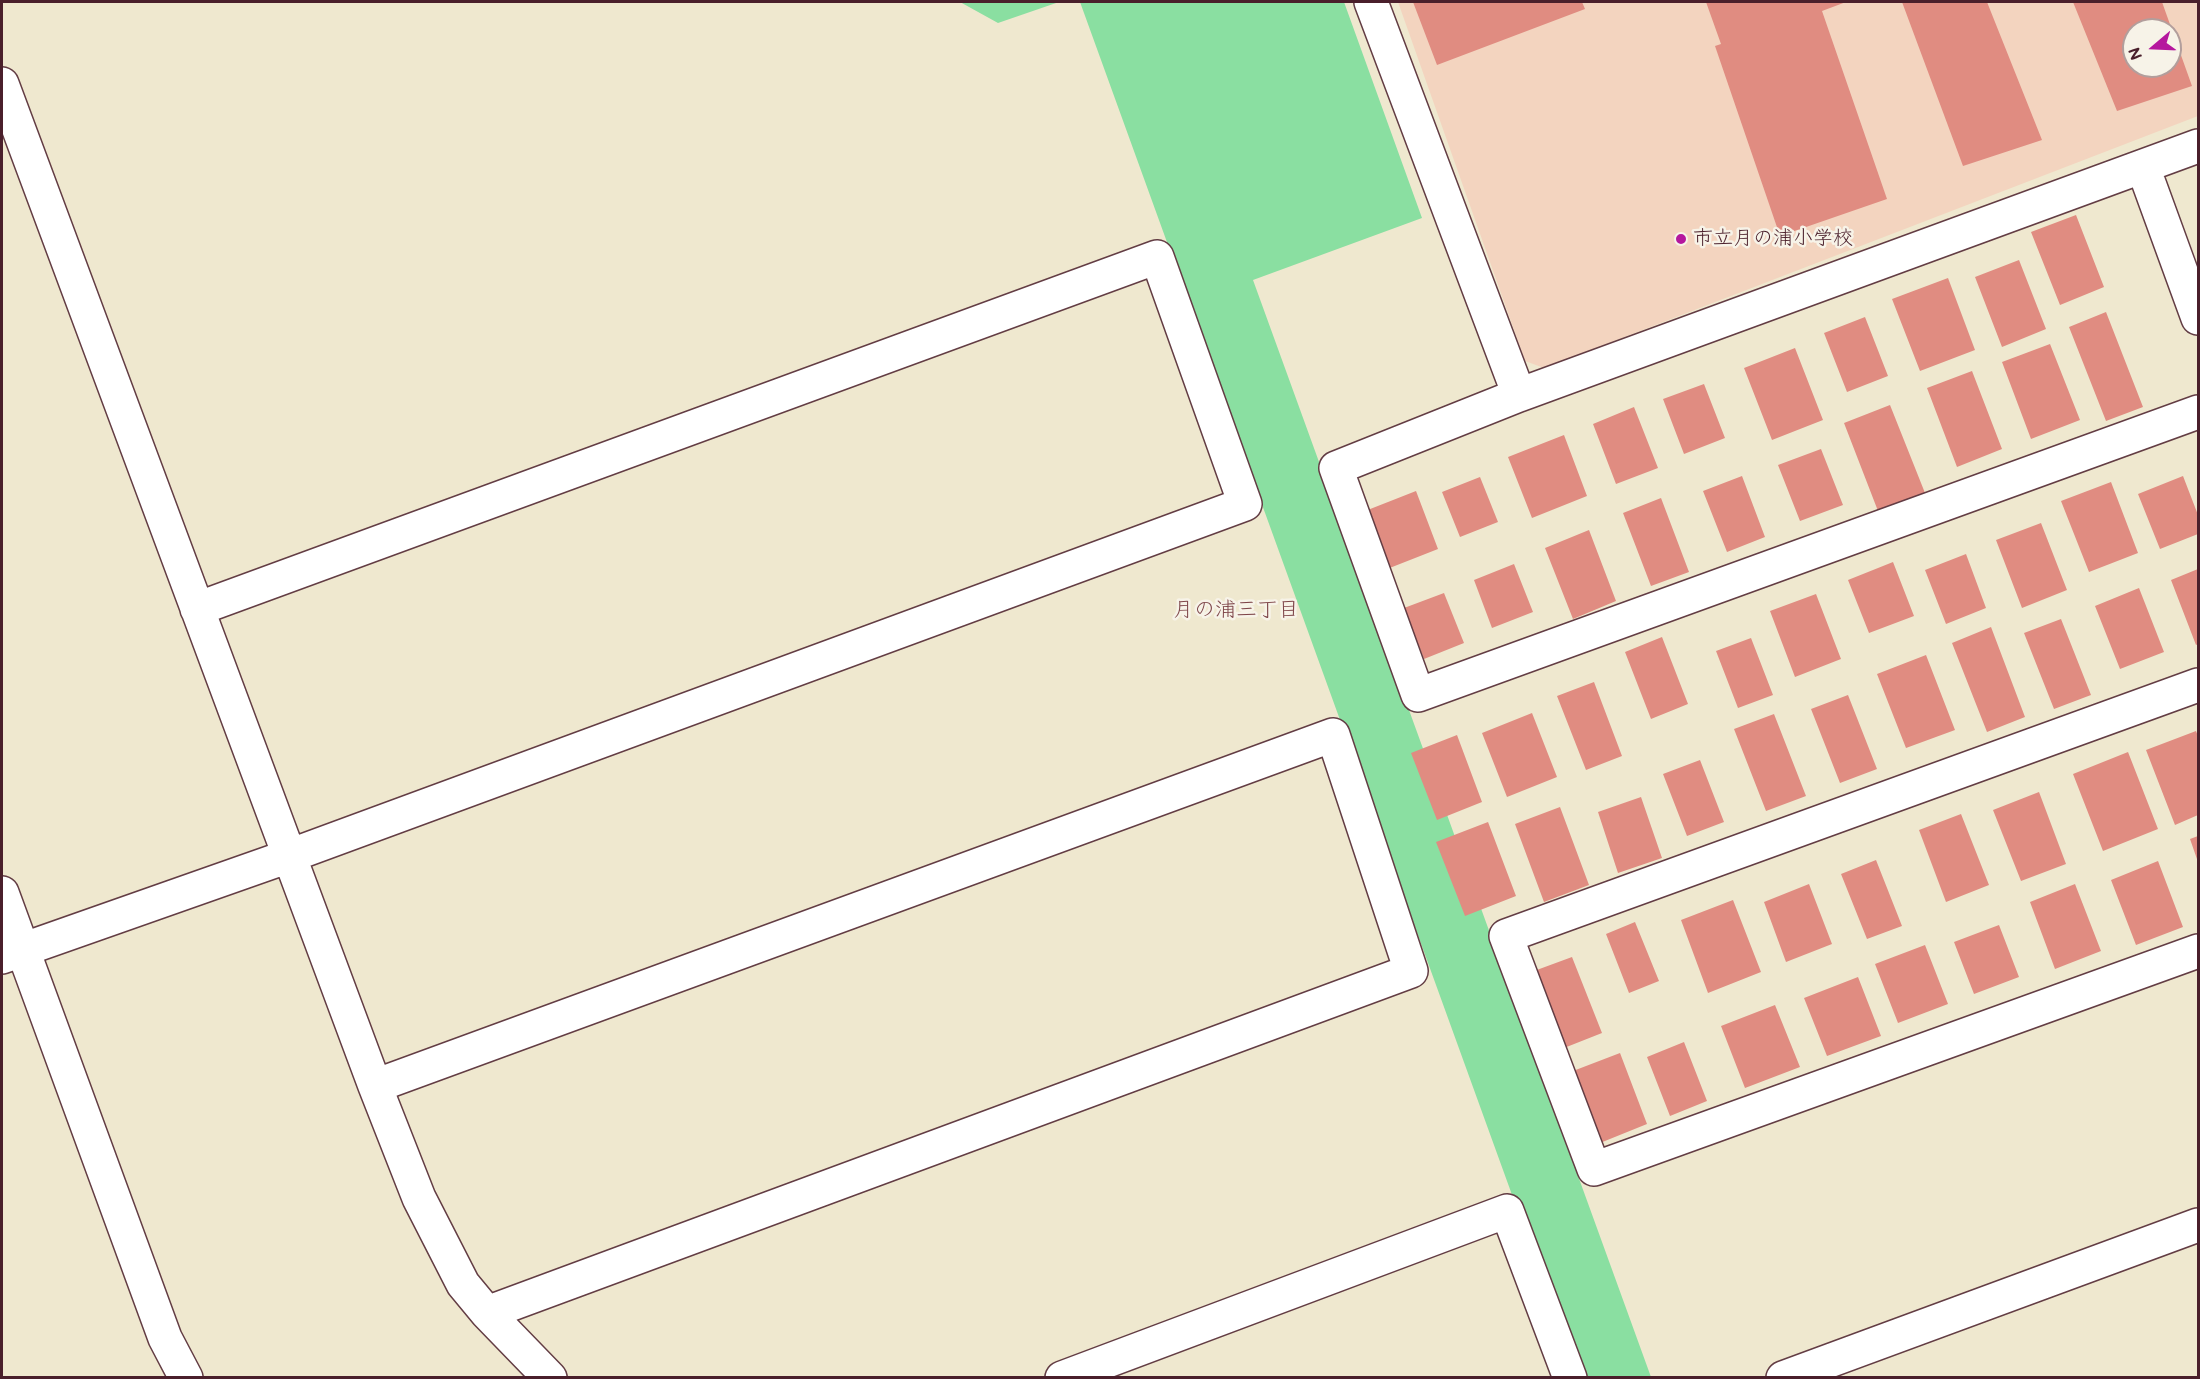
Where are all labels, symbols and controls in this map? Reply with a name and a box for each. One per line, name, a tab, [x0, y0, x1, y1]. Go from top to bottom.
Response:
north arrow	[2122, 18, 2182, 78]
text: N	[2125, 45, 2147, 62]
place label: 市立月の浦小学校	[1693, 227, 1853, 251]
marker: 市立月の浦小学校	[1674, 232, 1688, 246]
district label: 月の浦三丁目	[1173, 598, 1299, 624]

